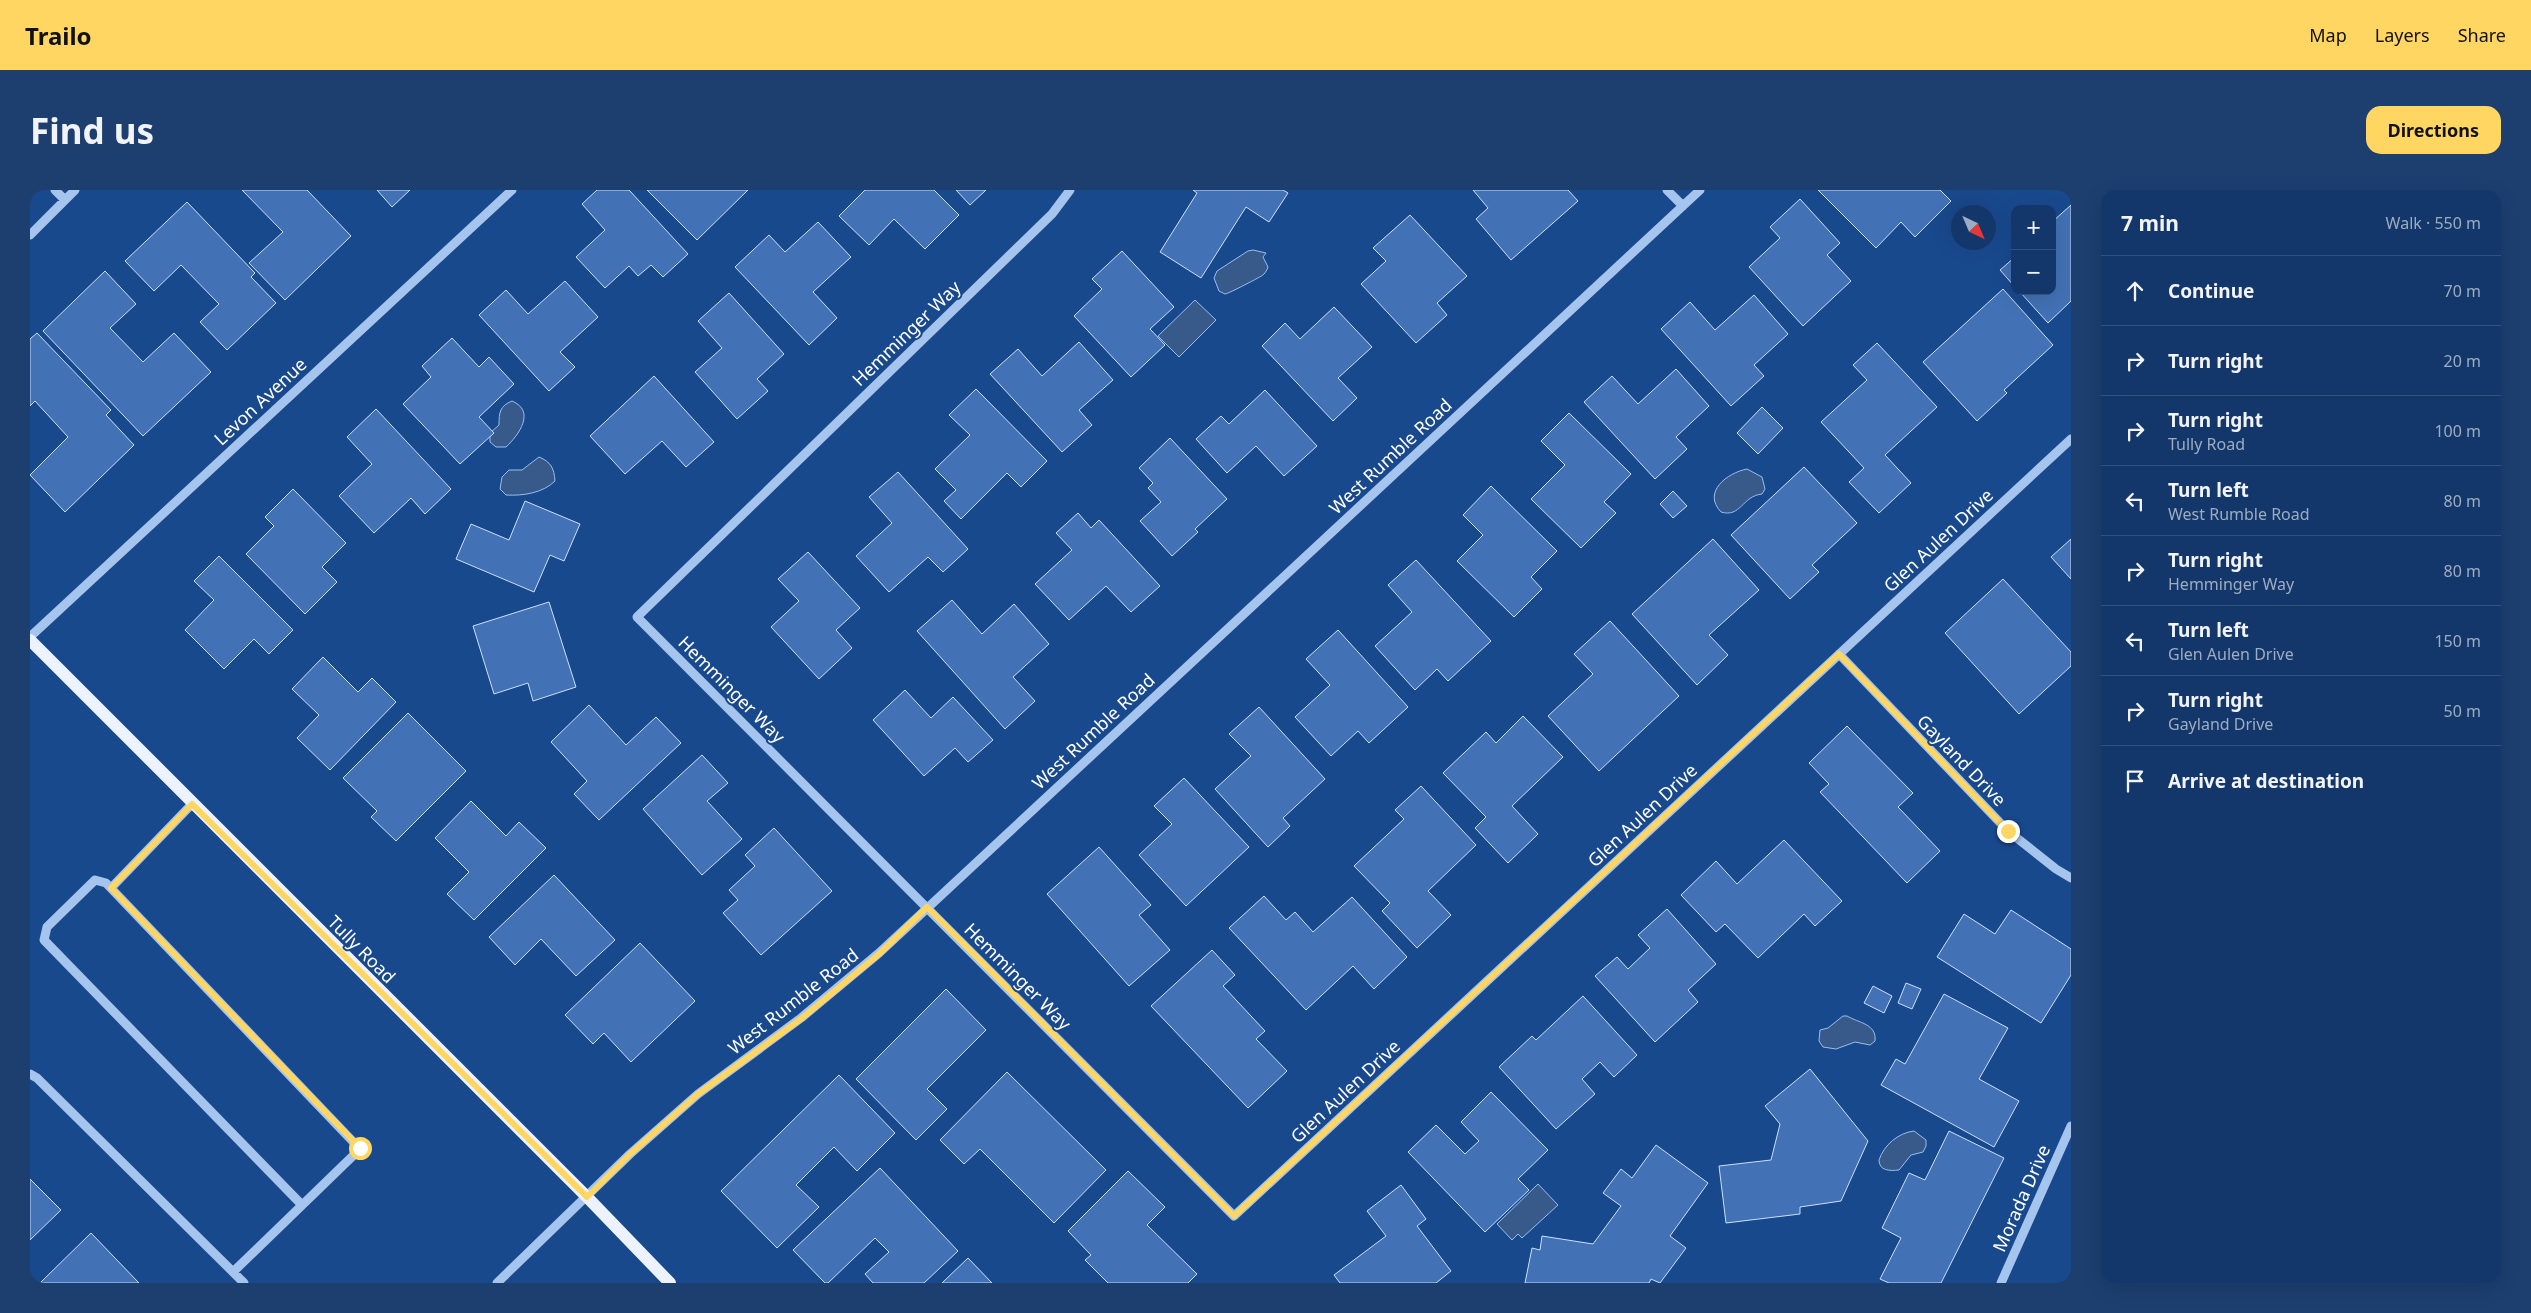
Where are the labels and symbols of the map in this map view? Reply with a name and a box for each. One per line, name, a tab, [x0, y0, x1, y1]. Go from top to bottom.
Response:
north arrow	[1951, 205, 1996, 250]
street label: Hemminger Way	[847, 275, 966, 391]
street label: Levon Avenue	[209, 352, 311, 450]
street label: West Rumble Road	[1324, 393, 1456, 519]
street label: Glen Aulen Drive	[1878, 483, 1998, 597]
street label: Hemminger Way	[673, 630, 791, 748]
street label: West Rumble Road	[1027, 668, 1159, 794]
street label: Gayland Drive	[1912, 709, 2012, 811]
street label: Glen Aulen Drive	[1582, 758, 1702, 872]
route end	[1997, 820, 2020, 843]
street label: Tully Road	[323, 910, 401, 988]
street label: Hemminger Way	[959, 917, 1077, 1035]
street label: West Rumble Road	[723, 943, 863, 1059]
street label: Glen Aulen Drive	[1285, 1034, 1405, 1148]
route start	[349, 1137, 372, 1160]
street label: Morada Drive	[1987, 1141, 2055, 1255]

